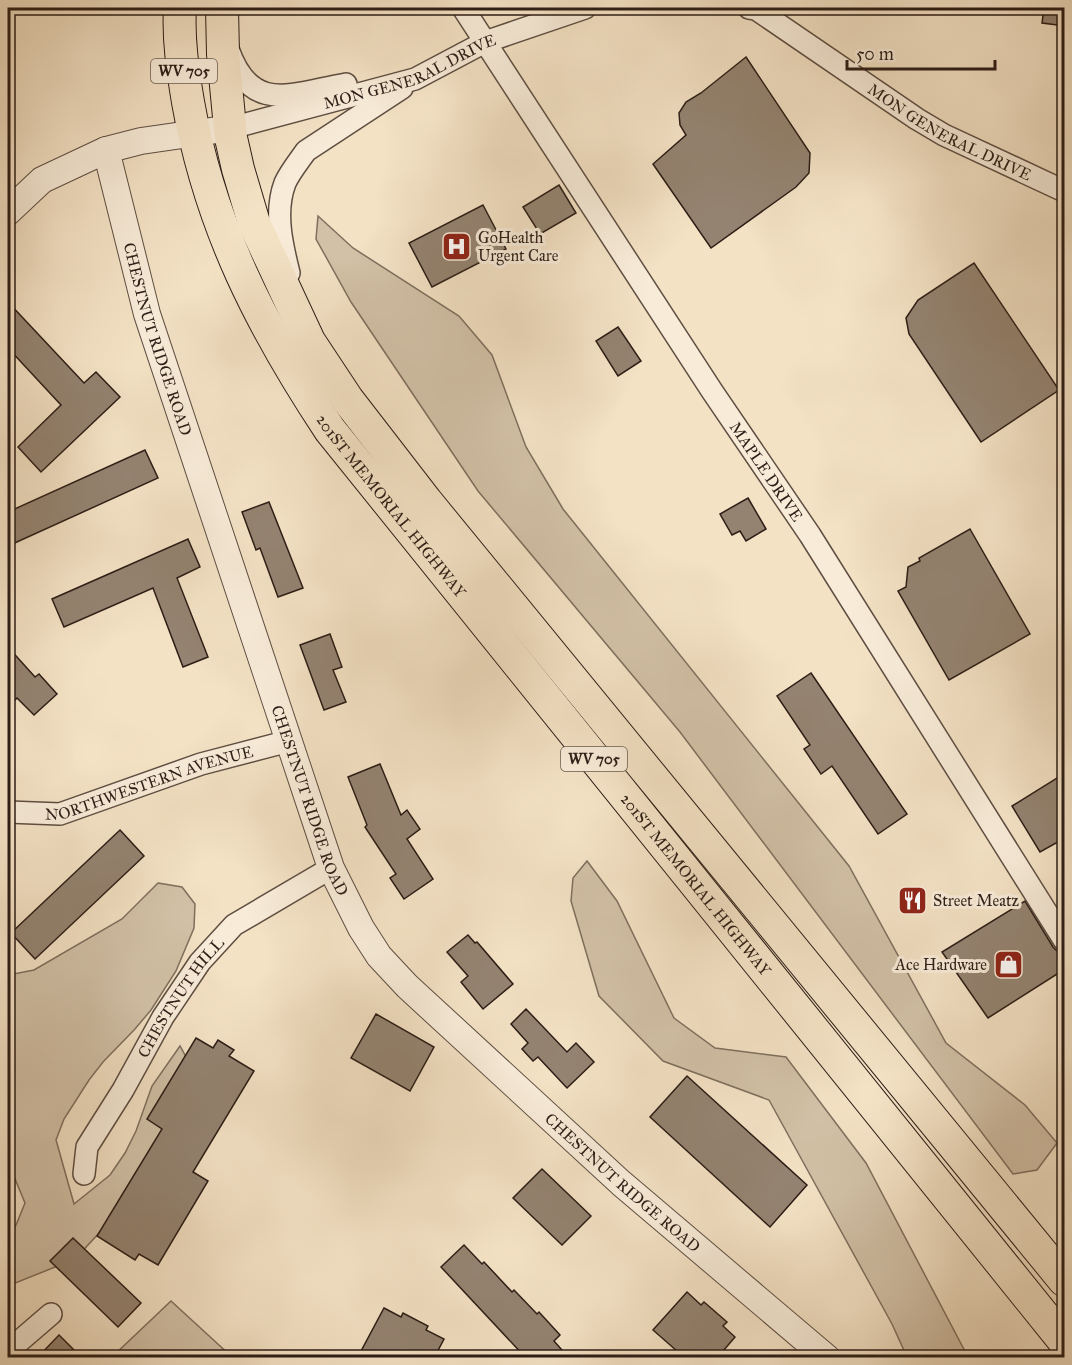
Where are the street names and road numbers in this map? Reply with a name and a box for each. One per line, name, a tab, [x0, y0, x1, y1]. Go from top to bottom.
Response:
street label: MON GENERAL DRIVE	[321, 30, 498, 112]
road number: WV 705	[151, 59, 217, 83]
street label: MON GENERAL DRIVE	[865, 79, 1035, 184]
street label: CHESTNUT RIDGE ROAD	[120, 240, 196, 438]
street label: 201ST MEMORIAL HIGHWAY	[313, 411, 471, 601]
street label: MAPLE DRIVE	[726, 418, 807, 525]
street label: CHESTNUT RIDGE ROAD	[268, 703, 353, 899]
street label: NORTHWESTERN AVENUE	[45, 741, 255, 823]
road number: WV 705	[561, 747, 627, 771]
street label: 201ST MEMORIAL HIGHWAY	[617, 789, 776, 980]
street label: CHESTNUT HILL	[133, 933, 228, 1061]
street label: CHESTNUT RIDGE ROAD	[541, 1109, 704, 1256]

